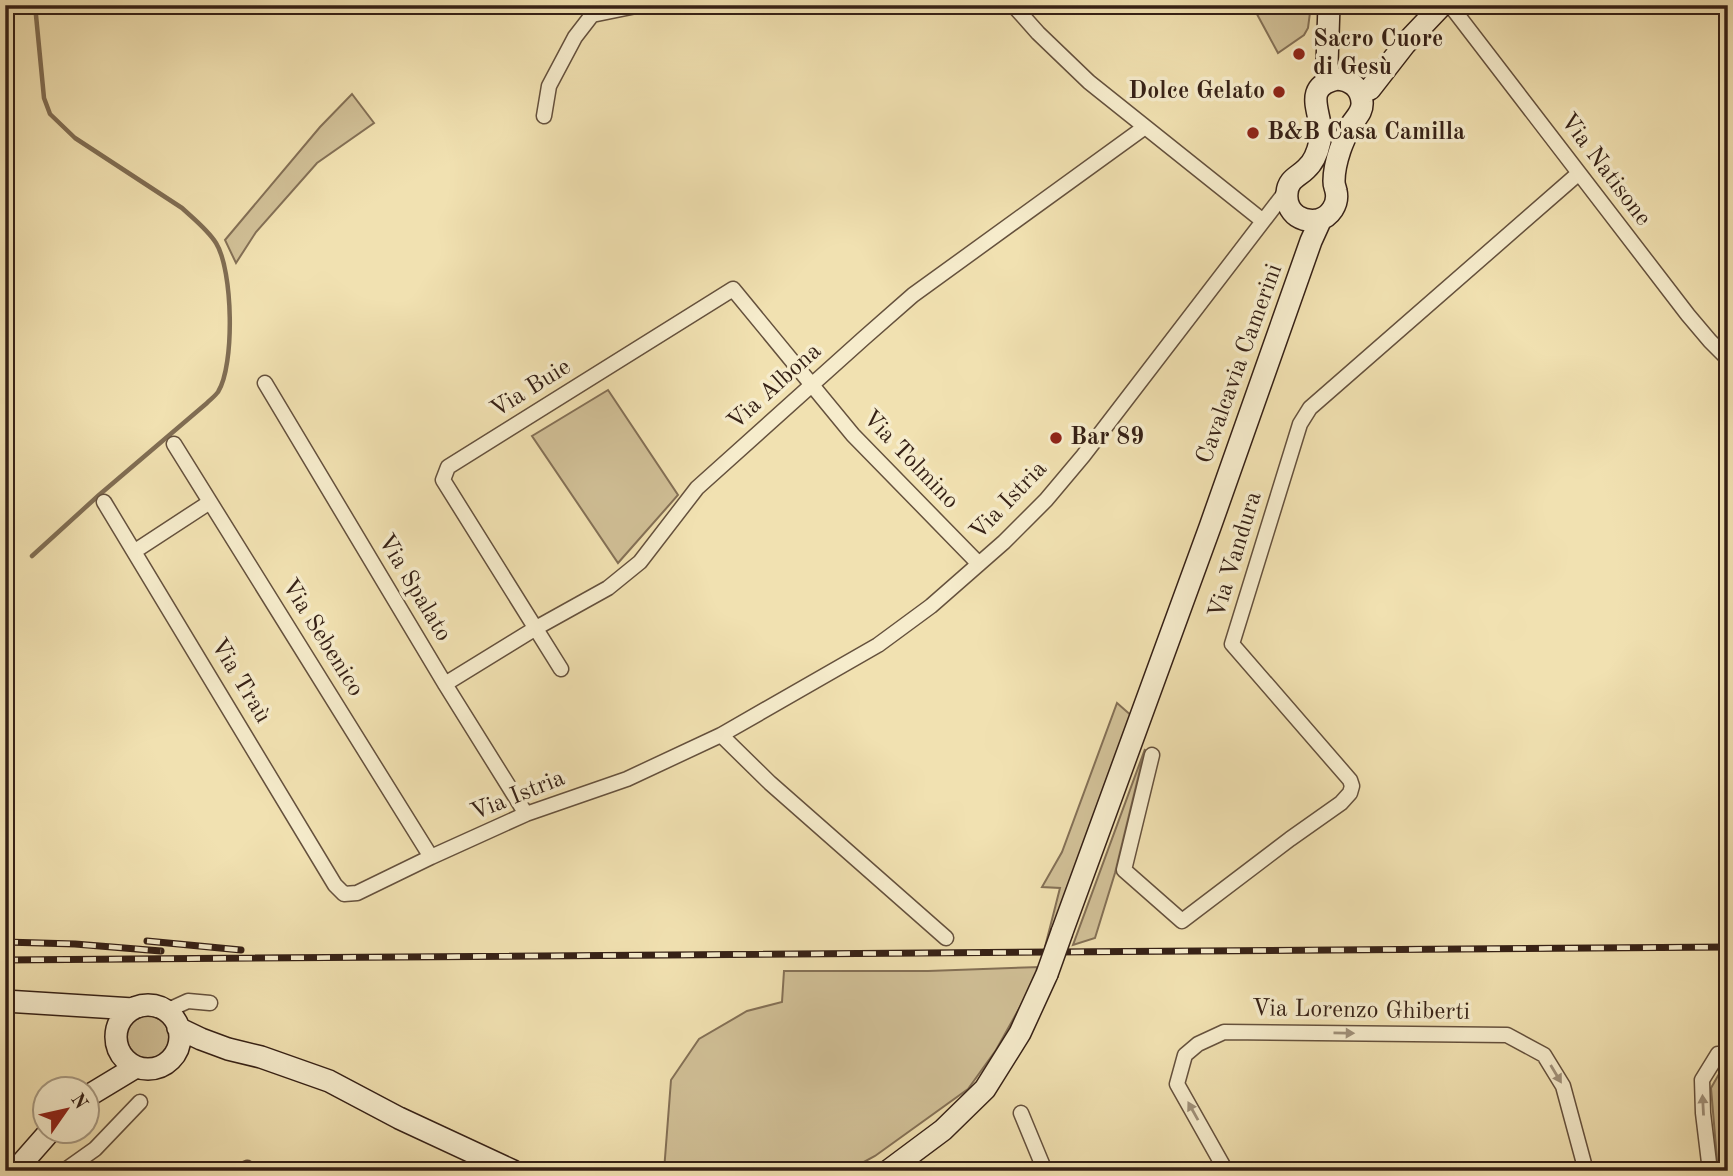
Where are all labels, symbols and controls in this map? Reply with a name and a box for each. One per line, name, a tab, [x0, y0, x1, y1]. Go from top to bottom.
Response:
place label: Sacro Cuore di Gesù	[1313, 28, 1443, 80]
marker: Sacro Cuore di Gesù	[1291, 46, 1307, 62]
place label: Dolce Gelato	[1128, 80, 1265, 104]
marker: Dolce Gelato	[1271, 84, 1287, 100]
street label: Via Natisone	[1555, 109, 1655, 231]
place label: B&B Casa Camilla	[1267, 121, 1465, 145]
marker: B&B Casa Camilla	[1245, 125, 1261, 141]
street label: Cavalcavia Camerini	[1193, 261, 1287, 467]
street label: Via Albona	[724, 339, 826, 435]
street label: Via Buie	[487, 355, 575, 423]
street label: Via Tolmino	[857, 406, 963, 514]
place label: Bar 89	[1070, 426, 1144, 450]
marker: Bar 89	[1048, 430, 1064, 446]
street label: Via Istria	[966, 457, 1052, 545]
street label: Via Vandura	[1205, 489, 1267, 621]
street label: Via Spalato	[373, 530, 455, 646]
street label: Via Sebenico	[276, 575, 368, 701]
street label: Via Traù	[205, 634, 275, 728]
street label: Via Istria	[468, 766, 569, 826]
street label: Via Lorenzo Ghiberti	[1252, 997, 1470, 1025]
one-way arrow	[1334, 1027, 1356, 1039]
one-way arrow	[1549, 1065, 1562, 1084]
north arrow	[32, 1074, 102, 1144]
text: N	[66, 1091, 90, 1114]
one-way arrow	[1697, 1094, 1708, 1116]
one-way arrow	[1187, 1102, 1199, 1121]

